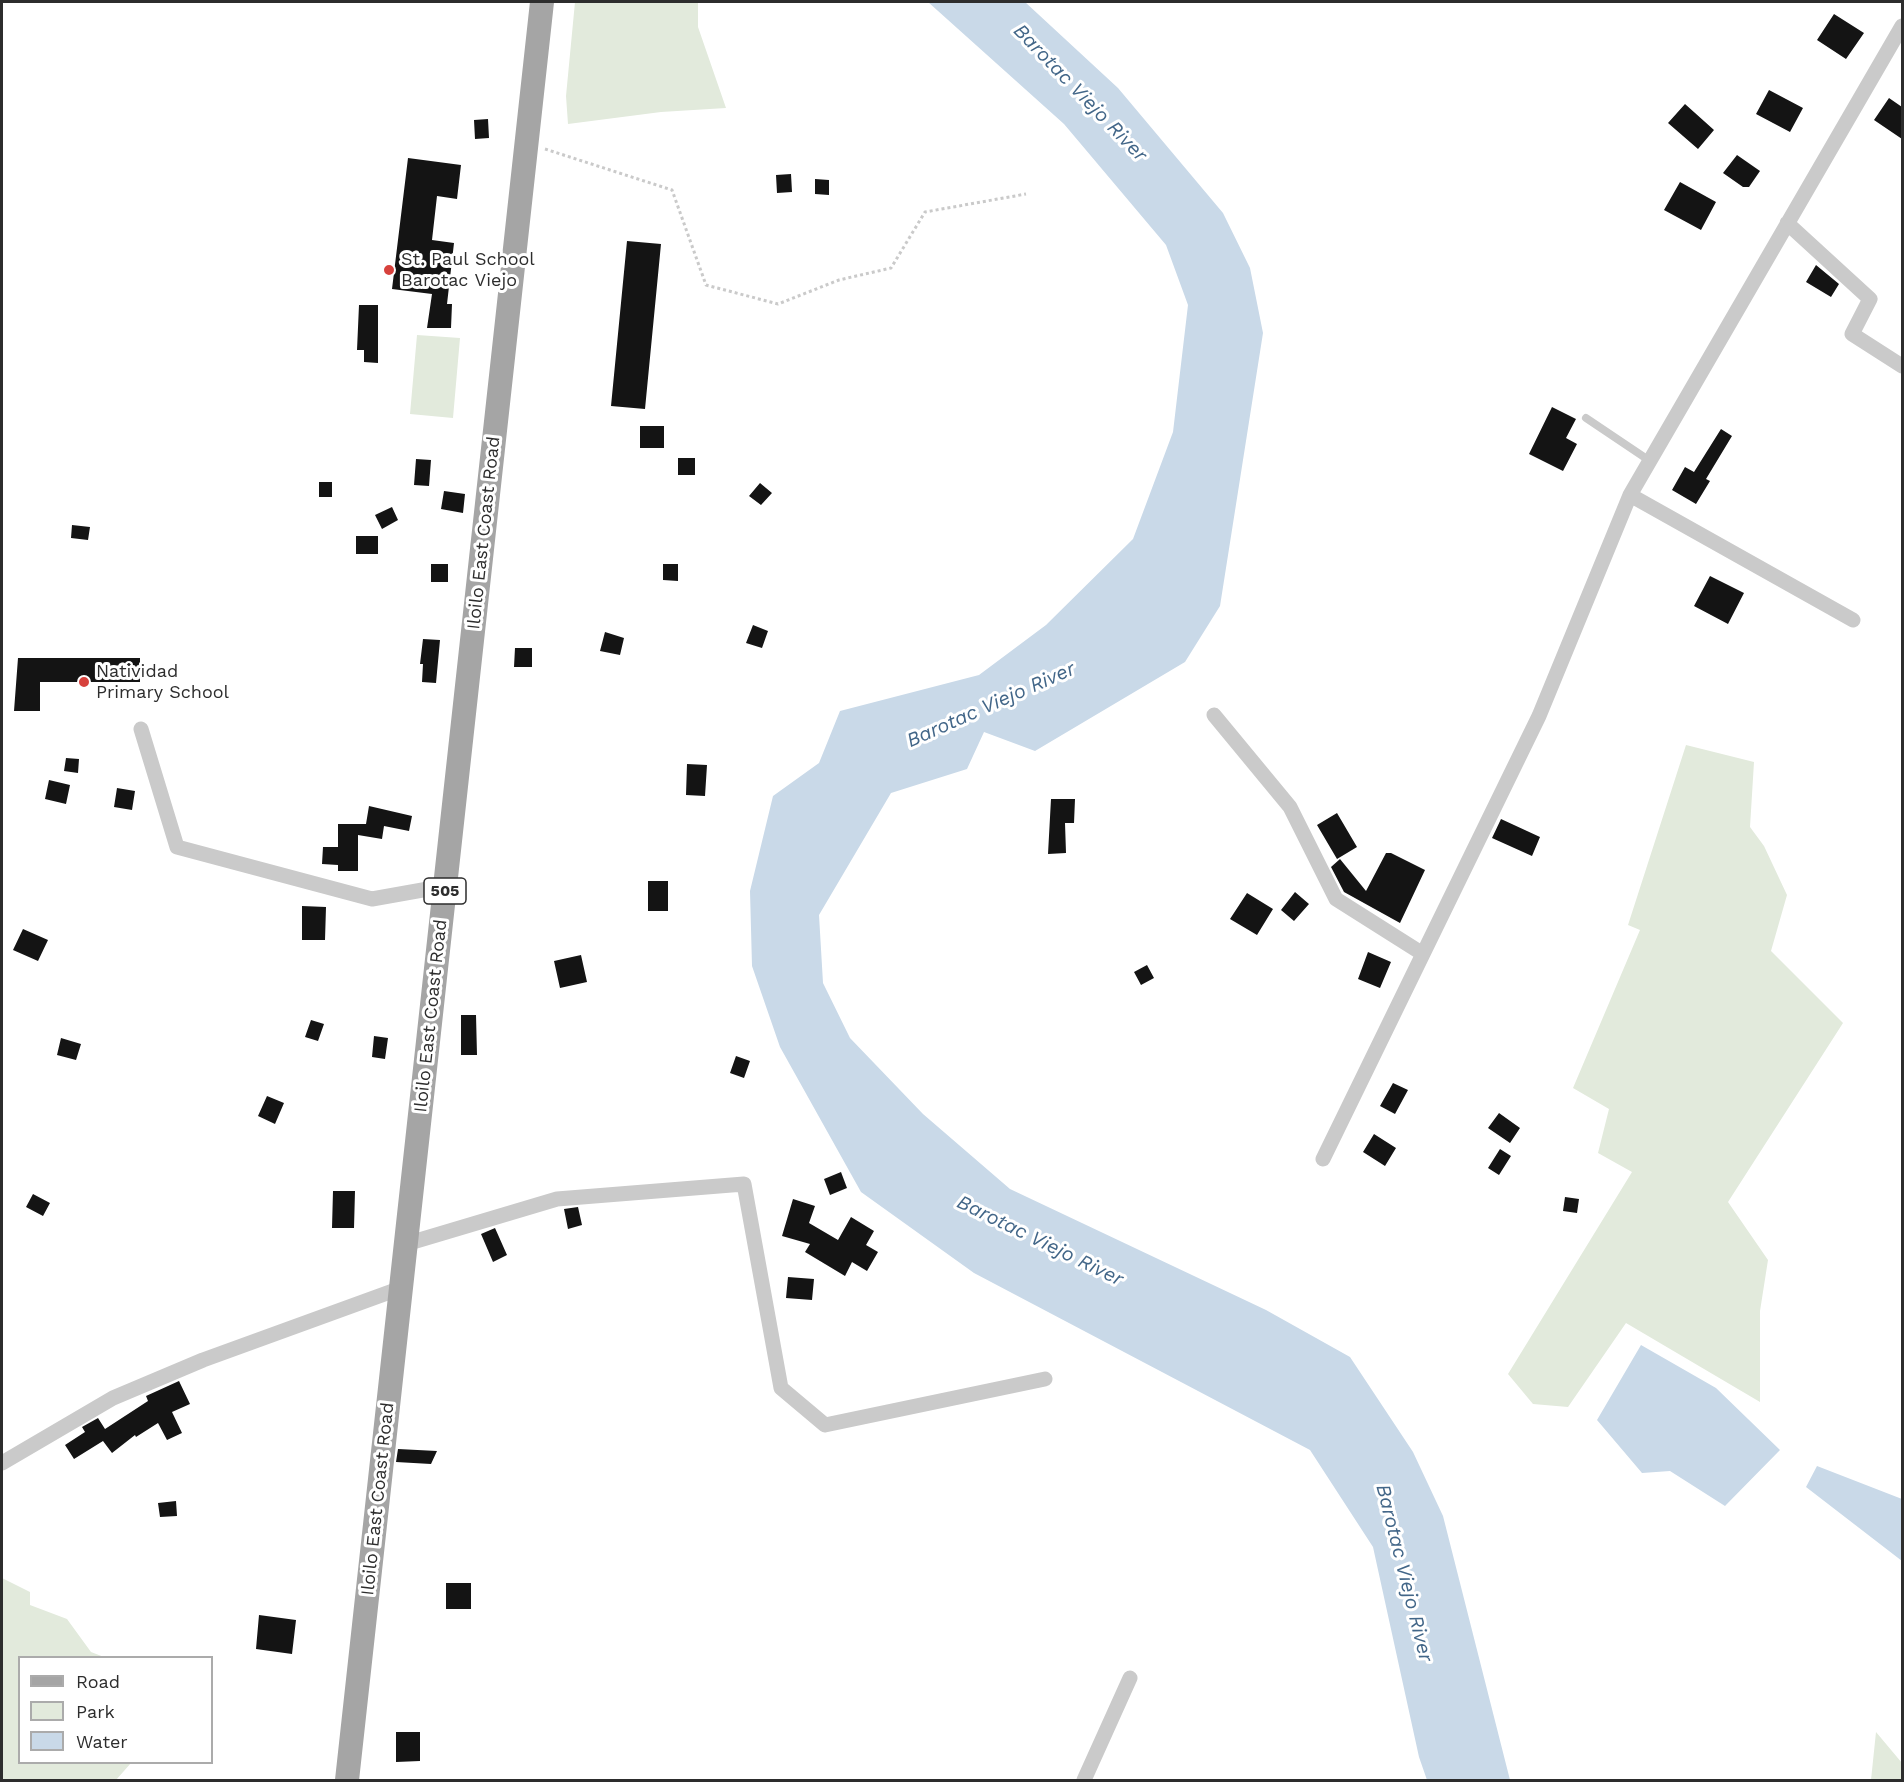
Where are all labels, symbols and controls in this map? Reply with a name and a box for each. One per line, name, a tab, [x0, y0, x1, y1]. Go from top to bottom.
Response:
water label: Barotac Viejo River	[1008, 19, 1152, 167]
place label: St. Paul School Barotac Viejo	[401, 249, 535, 292]
marker: St. Paul School Barotac Viejo	[382, 263, 396, 277]
street label: Iloilo East Coast Road	[463, 435, 505, 631]
water label: Barotac Viejo River	[903, 657, 1079, 753]
place label: Natividad Primary School	[96, 661, 229, 704]
marker: Natividad Primary School	[77, 675, 91, 689]
road number: 505	[424, 878, 466, 904]
street label: Iloilo East Coast Road	[410, 918, 452, 1114]
water label: Barotac Viejo River	[953, 1190, 1127, 1292]
street label: Iloilo East Coast Road	[357, 1401, 399, 1597]
water label: Barotac Viejo River	[1370, 1482, 1438, 1664]
legend	[18, 1656, 213, 1764]
text: Road	[76, 1671, 120, 1692]
text: Park	[76, 1701, 115, 1722]
text: Water	[76, 1731, 128, 1752]

